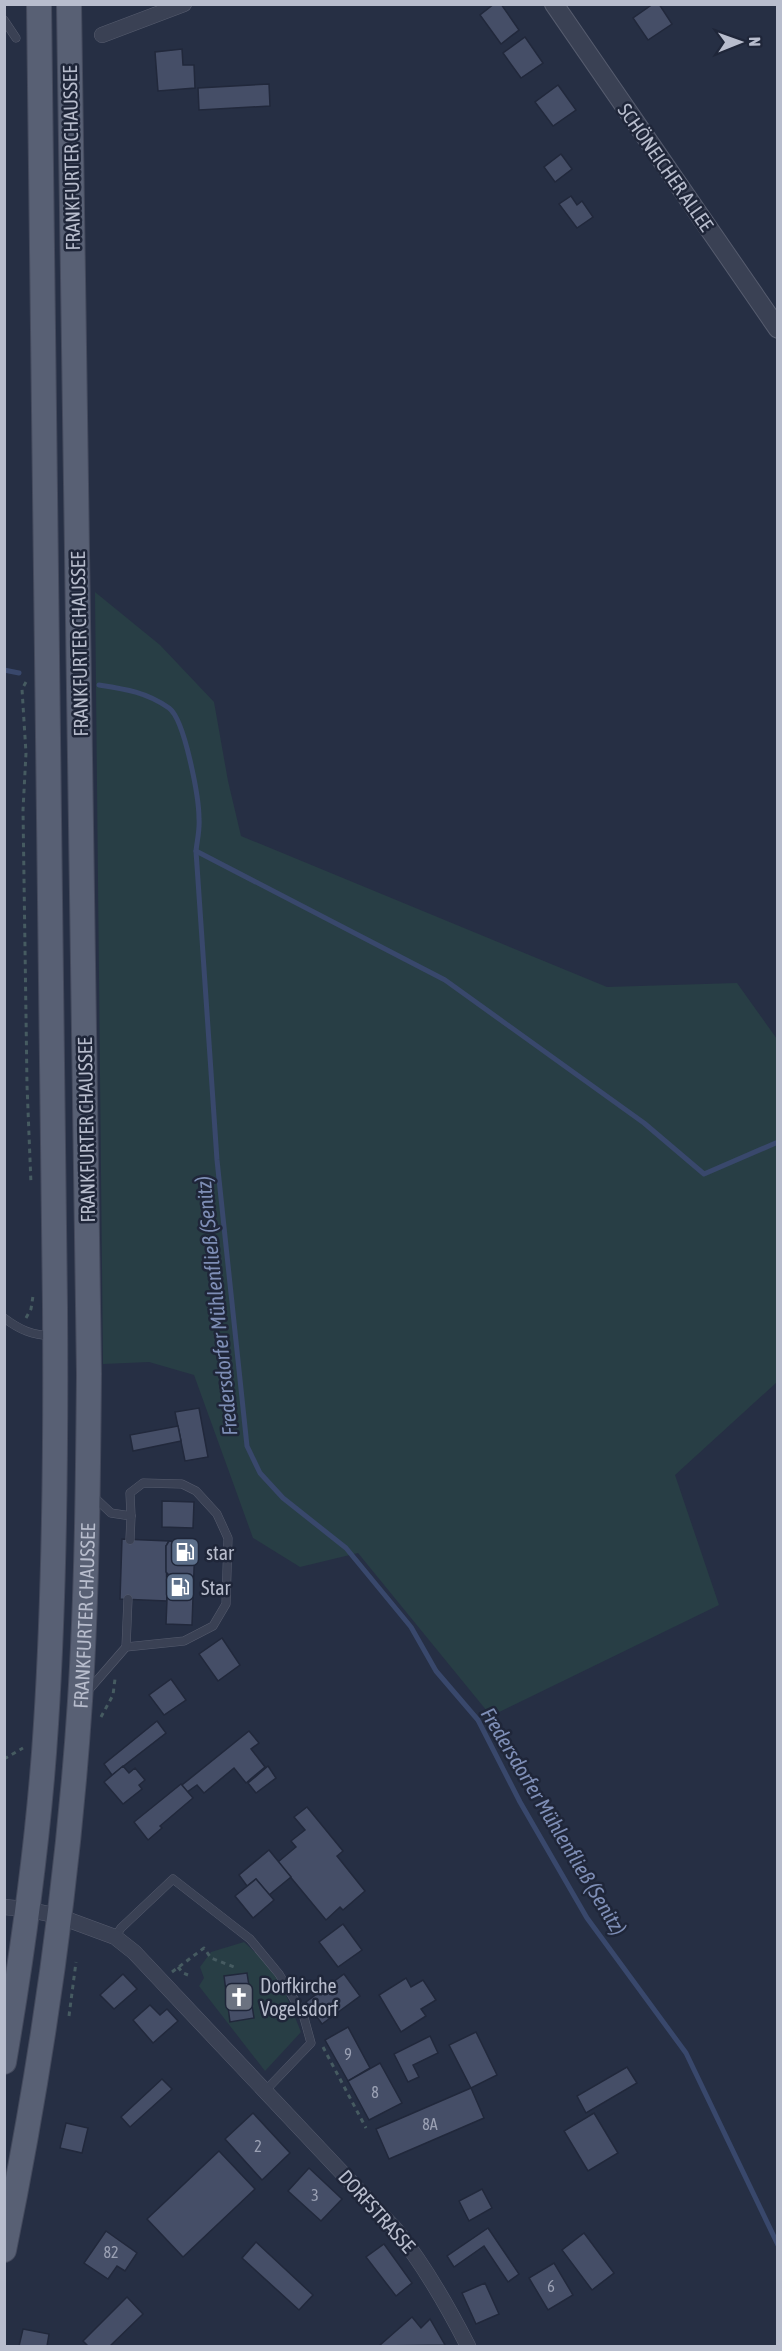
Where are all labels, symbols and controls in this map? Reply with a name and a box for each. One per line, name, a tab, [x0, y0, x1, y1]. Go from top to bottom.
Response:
north arrow	[710, 12, 770, 72]
text: N	[746, 37, 764, 47]
street label: FRANKFURTER CHAUSSEE	[58, 65, 84, 251]
street label: SCHÖNEICHER ALLEE	[613, 99, 719, 236]
street label: FRANKFURTER CHAUSSEE	[66, 551, 92, 737]
street label: FRANKFURTER CHAUSSEE	[73, 1037, 99, 1223]
water label: Fredersdorfer Mühlenfließ (Senitz)	[190, 1175, 242, 1437]
street label: FRANKFURTER CHAUSSEE	[68, 1522, 99, 1709]
fuel station icon: star	[169, 1536, 201, 1568]
place label: star	[206, 1541, 235, 1564]
fuel station icon: Star	[164, 1571, 196, 1603]
place label: Star	[201, 1576, 231, 1599]
water label: Fredersdorfer Mühlenfließ (Senitz)	[477, 1703, 631, 1939]
place label: Dorfkirche Vogelsdorf	[260, 1974, 339, 2020]
church icon: Dorfkirche Vogelsdorf	[223, 1981, 255, 2013]
house number: 9	[344, 2045, 352, 2063]
house number: 8	[371, 2083, 379, 2101]
house number: 8A	[422, 2115, 438, 2133]
house number: 2	[254, 2137, 262, 2155]
street label: DORFSTRASSE	[334, 2165, 420, 2257]
house number: 3	[311, 2186, 319, 2204]
house number: 82	[103, 2243, 119, 2261]
house number: 6	[547, 2277, 555, 2295]

